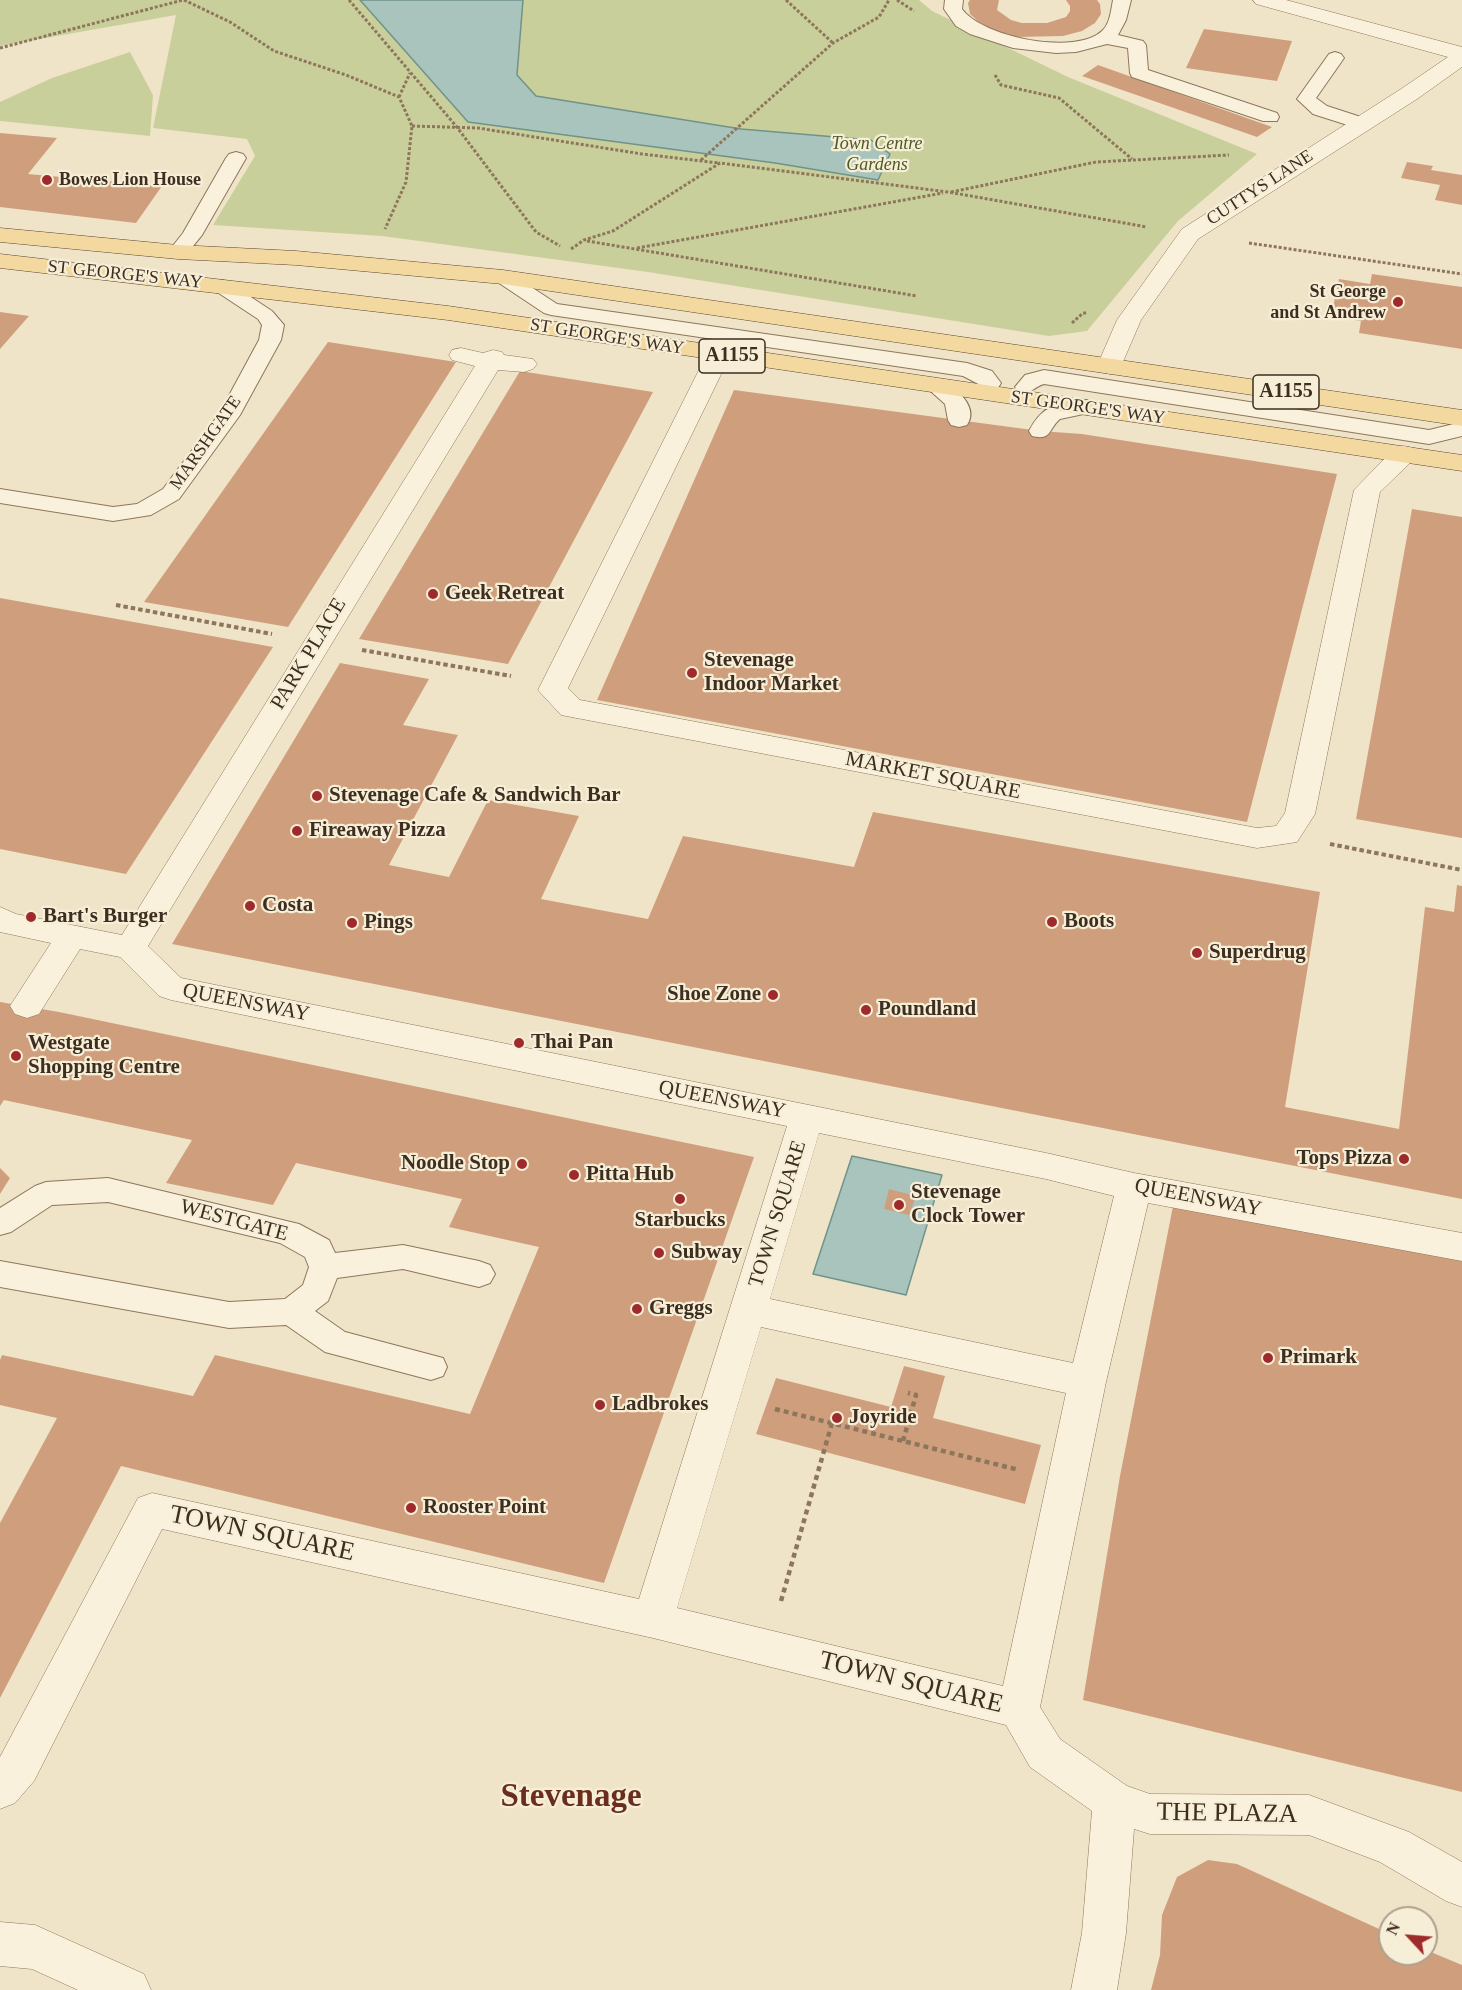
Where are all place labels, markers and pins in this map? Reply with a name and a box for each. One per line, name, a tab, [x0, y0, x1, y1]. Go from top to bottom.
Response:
place label: Bowes Lion House	[59, 169, 201, 191]
marker: Bowes Lion House	[40, 173, 54, 187]
place label: St George and St Andrew	[1270, 281, 1386, 324]
marker: St George and St Andrew	[1391, 295, 1405, 309]
place label: Geek Retreat	[445, 581, 564, 607]
marker: Geek Retreat	[426, 587, 440, 601]
place label: Stevenage Indoor Market	[704, 648, 839, 698]
marker: Stevenage Indoor Market	[685, 666, 699, 680]
place label: Stevenage Cafe & Sandwich Bar	[329, 783, 621, 809]
marker: Stevenage Cafe & Sandwich Bar	[310, 789, 324, 803]
place label: Fireaway Pizza	[309, 818, 446, 844]
marker: Fireaway Pizza	[290, 824, 304, 838]
place label: Costa	[262, 893, 313, 919]
marker: Costa	[243, 899, 257, 913]
place label: Bart's Burger	[43, 904, 167, 930]
place label: Boots	[1064, 909, 1114, 935]
marker: Bart's Burger	[24, 910, 38, 924]
place label: Pings	[364, 910, 413, 936]
marker: Boots	[1045, 915, 1059, 929]
marker: Pings	[345, 916, 359, 930]
place label: Superdrug	[1209, 940, 1306, 966]
marker: Superdrug	[1190, 946, 1204, 960]
place label: Shoe Zone	[667, 982, 761, 1008]
marker: Shoe Zone	[766, 988, 780, 1002]
place label: Poundland	[878, 997, 976, 1023]
marker: Poundland	[859, 1003, 873, 1017]
place label: Thai Pan	[531, 1030, 613, 1056]
place label: Westgate Shopping Centre	[28, 1031, 180, 1081]
marker: Thai Pan	[512, 1036, 526, 1050]
marker: Westgate Shopping Centre	[9, 1049, 23, 1063]
place label: Tops Pizza	[1297, 1146, 1392, 1172]
place label: Noodle Stop	[401, 1151, 510, 1177]
marker: Tops Pizza	[1397, 1152, 1411, 1166]
marker: Noodle Stop	[515, 1157, 529, 1171]
place label: Pitta Hub	[586, 1162, 674, 1188]
marker: Pitta Hub	[567, 1168, 581, 1182]
place label: Stevenage Clock Tower	[911, 1180, 1025, 1230]
marker: Starbucks	[673, 1192, 687, 1206]
marker: Stevenage Clock Tower	[892, 1198, 906, 1212]
place label: Starbucks	[634, 1208, 726, 1234]
place label: Subway	[671, 1240, 742, 1266]
marker: Subway	[652, 1246, 666, 1260]
place label: Greggs	[649, 1296, 713, 1322]
marker: Greggs	[630, 1302, 644, 1316]
place label: Primark	[1280, 1345, 1357, 1371]
marker: Primark	[1261, 1351, 1275, 1365]
place label: Ladbrokes	[612, 1392, 708, 1418]
marker: Ladbrokes	[593, 1398, 607, 1412]
place label: Joyride	[849, 1405, 917, 1431]
marker: Joyride	[830, 1411, 844, 1425]
place label: Rooster Point	[423, 1495, 546, 1521]
marker: Rooster Point	[404, 1501, 418, 1515]

